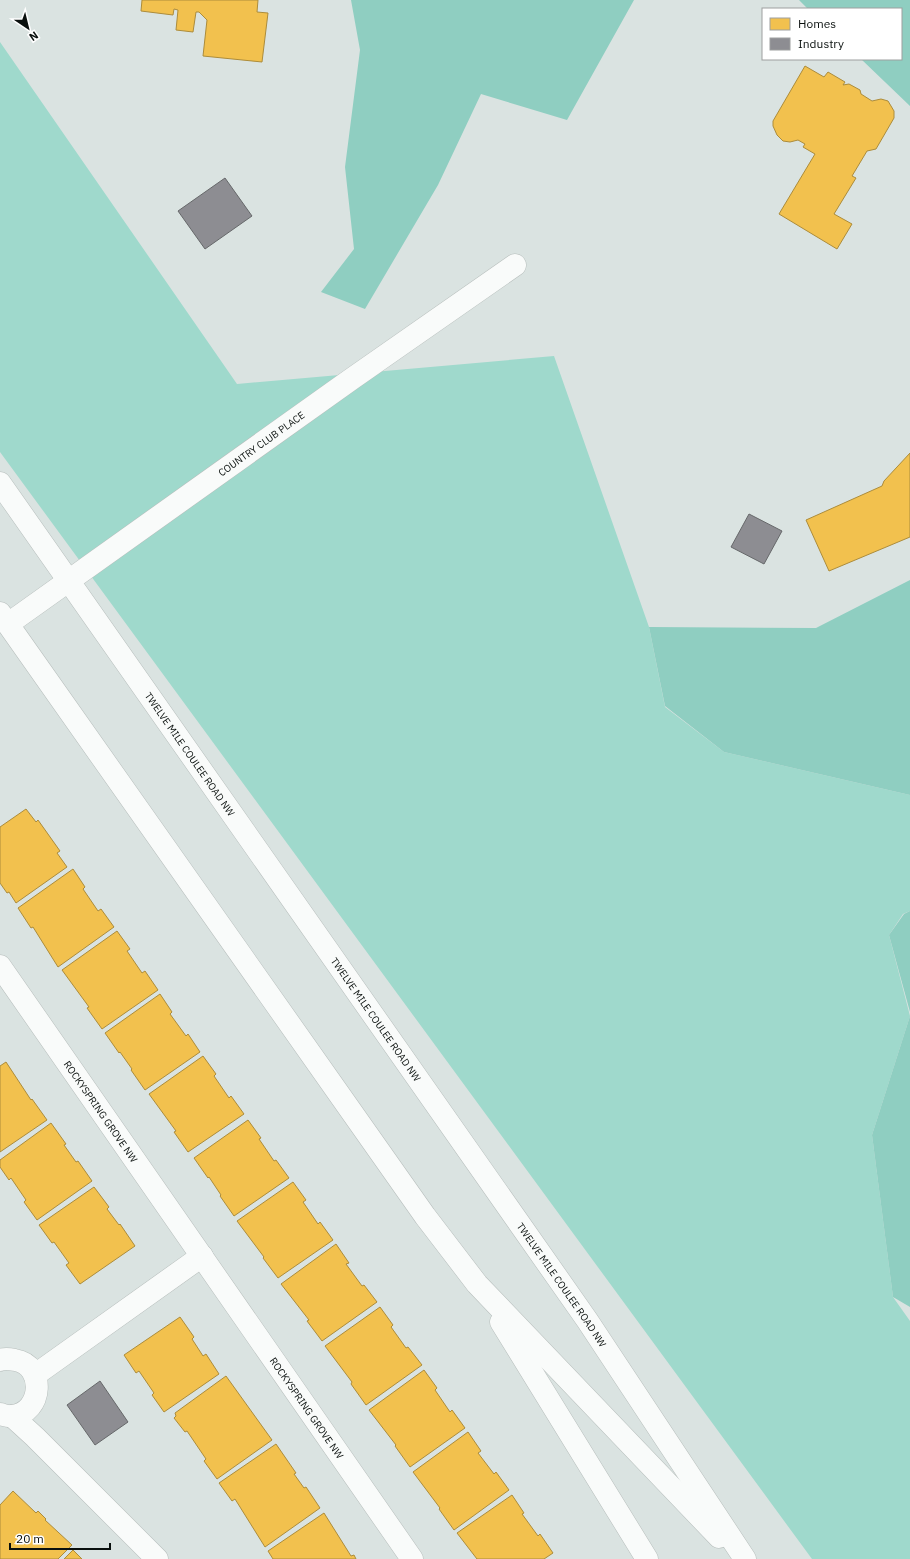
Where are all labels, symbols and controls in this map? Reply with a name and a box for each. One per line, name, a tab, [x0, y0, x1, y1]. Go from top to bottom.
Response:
north arrow	[8, 8, 48, 48]
legend	[762, 8, 902, 60]
text: Homes	[798, 16, 836, 31]
text: N	[26, 28, 41, 44]
text: Industry	[798, 36, 844, 51]
street label: COUNTRY CLUB PLACE	[216, 408, 307, 479]
street label: TWELVE MILE COULEE ROAD NW	[142, 690, 238, 819]
street label: TWELVE MILE COULEE ROAD NW	[328, 955, 424, 1084]
street label: ROCKYSPRING GROVE NW	[61, 1058, 140, 1165]
street label: TWELVE MILE COULEE ROAD NW	[514, 1220, 609, 1350]
street label: ROCKYSPRING GROVE NW	[267, 1355, 346, 1461]
scale bar	[10, 1525, 110, 1551]
text: 20 m	[16, 1531, 44, 1546]

